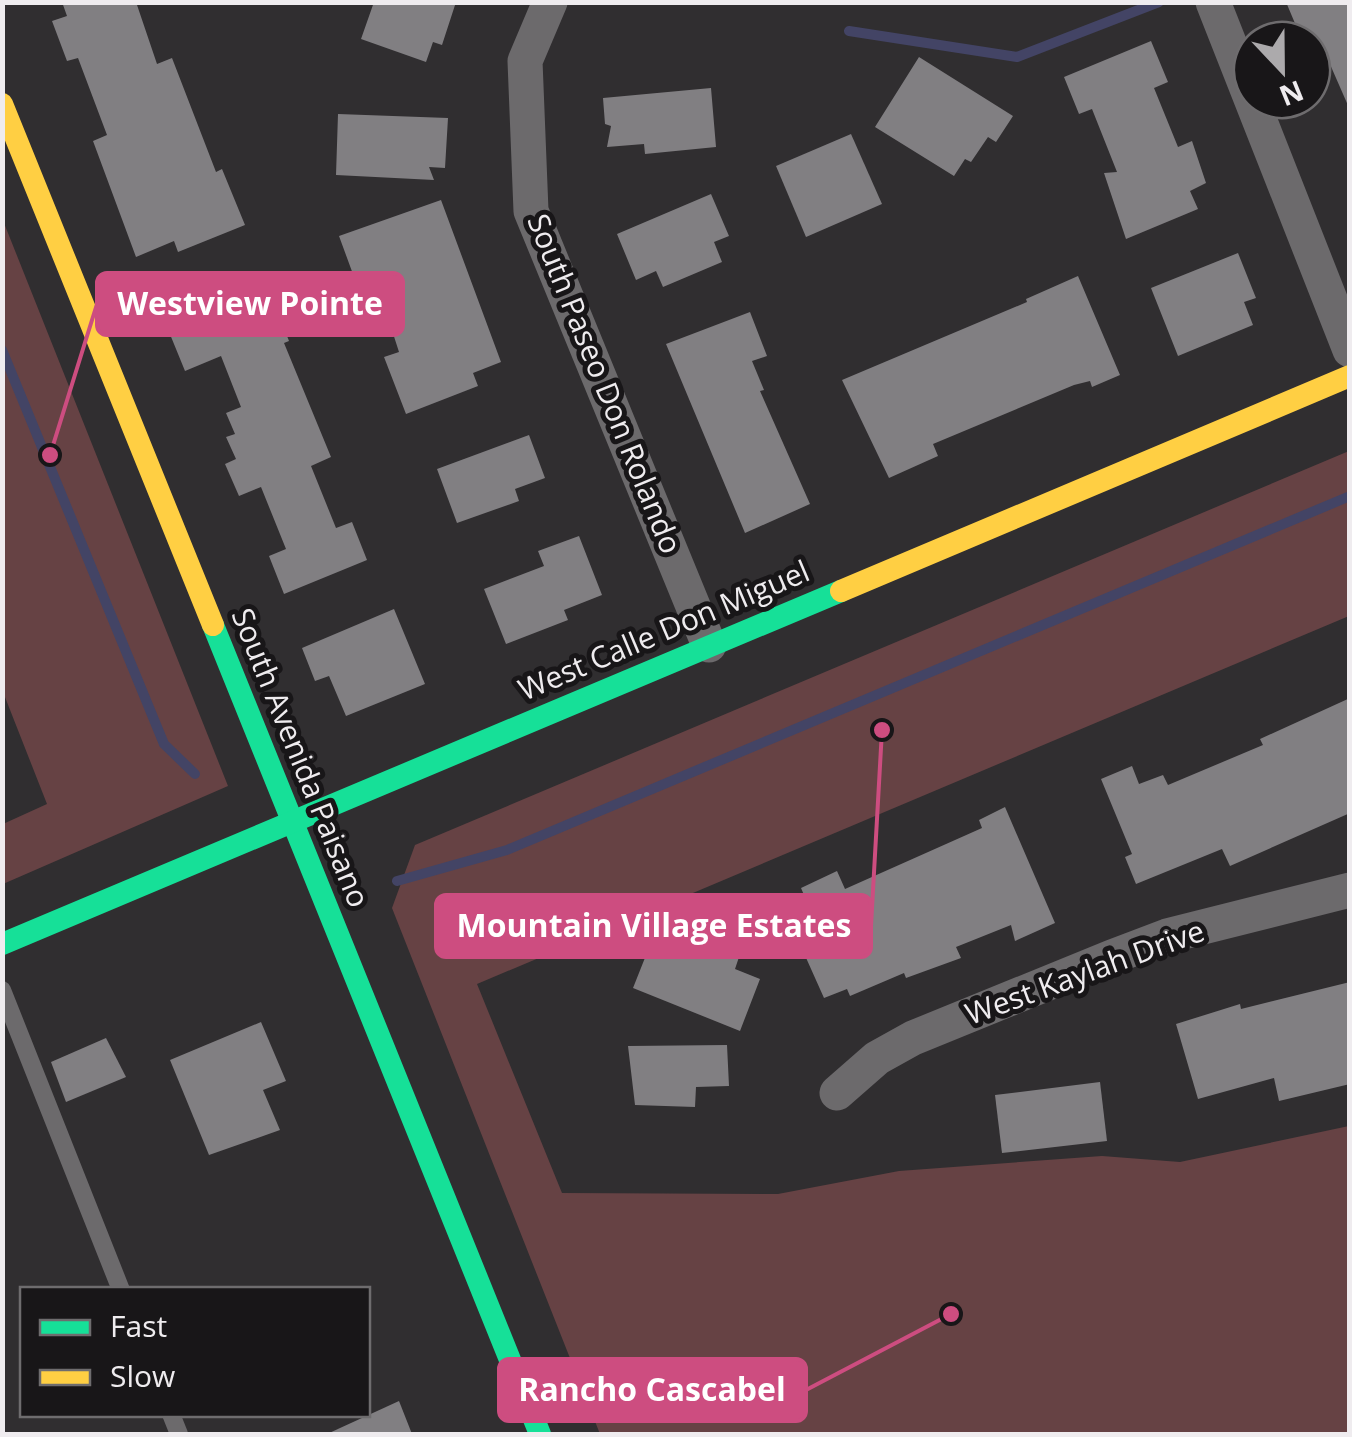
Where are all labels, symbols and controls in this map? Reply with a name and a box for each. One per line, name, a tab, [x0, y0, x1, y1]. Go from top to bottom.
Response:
north arrow	[1232, 20, 1332, 120]
text: N	[1274, 72, 1309, 116]
street label: South Paseo Don Rolando	[518, 207, 692, 559]
callout: Westview Pointe	[97, 273, 403, 335]
text: Westview Pointe	[117, 281, 383, 324]
street label: West Calle Don Miguel	[512, 550, 815, 710]
street label: South Avenida Paisano	[223, 602, 380, 913]
callout: Mountain Village Estates	[436, 895, 871, 957]
text: Mountain Village Estates	[457, 903, 851, 946]
street label: West Kaylah Drive	[959, 909, 1210, 1034]
legend	[20, 1287, 370, 1417]
text: Fast	[110, 1305, 167, 1346]
text: Slow	[110, 1355, 175, 1396]
callout: Rancho Cascabel	[499, 1359, 806, 1421]
text: Rancho Cascabel	[518, 1367, 786, 1410]

